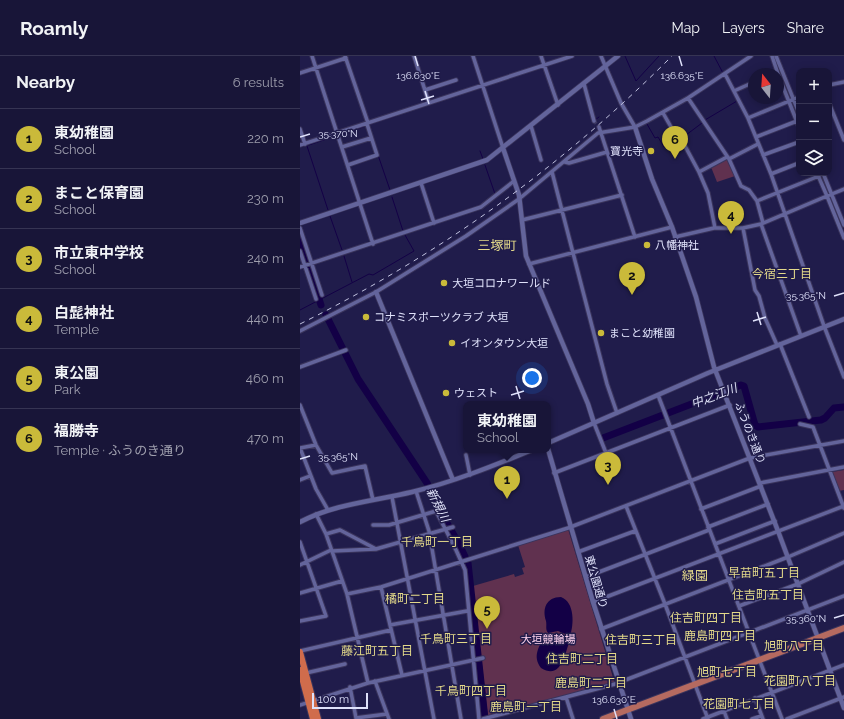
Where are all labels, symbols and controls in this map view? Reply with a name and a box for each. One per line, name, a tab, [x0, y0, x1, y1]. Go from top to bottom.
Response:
text: Roamly	[20, 17, 88, 39]
text: Map	[672, 20, 700, 36]
text: Layers	[722, 20, 765, 36]
text: Share	[787, 20, 824, 36]
north arrow	[748, 68, 784, 104]
map controls	[796, 68, 832, 176]
button: +	[796, 68, 832, 104]
text: 136.630°E	[396, 70, 440, 81]
text: 136.635°E	[660, 70, 704, 81]
text: Nearby	[16, 72, 75, 92]
text: 6 results	[233, 75, 284, 90]
button: −	[796, 104, 832, 140]
text: 東幼稚園	[54, 124, 114, 142]
pin: 6	[662, 126, 688, 159]
text: 35.370°N	[318, 128, 358, 139]
text: 1	[26, 131, 32, 146]
text: 220 m	[247, 131, 284, 146]
button: layers	[796, 140, 832, 176]
text: School	[54, 142, 96, 157]
place label: 寶光寺	[610, 145, 643, 158]
marker: 寶光寺	[646, 146, 656, 156]
text: まこと保育園	[54, 184, 144, 202]
text: 2	[25, 191, 33, 206]
text: 230 m	[247, 191, 284, 206]
pin: 4	[718, 201, 744, 234]
text: School	[54, 202, 96, 217]
district label: 三塚町	[477, 238, 517, 253]
place label: 八幡神社	[655, 239, 699, 252]
marker: 八幡神社	[642, 240, 652, 250]
text: 市立東中学校	[54, 244, 144, 262]
text: 3	[25, 251, 33, 266]
text: 240 m	[247, 251, 284, 266]
text: School	[54, 262, 96, 277]
pin: 2	[619, 262, 645, 295]
district label: 今宿三丁目	[752, 267, 812, 281]
place label: 大垣コロナワールド	[452, 277, 551, 290]
marker: 大垣コロナワールド	[439, 278, 449, 288]
text: 35.365°N	[786, 290, 826, 301]
text: 白髭神社	[54, 304, 114, 322]
text: 4	[25, 311, 33, 326]
text: 440 m	[247, 311, 284, 326]
place label: コナミスポーツクラブ 大垣	[374, 311, 509, 324]
marker: コナミスポーツクラブ 大垣	[361, 312, 371, 322]
text: Temple	[54, 322, 99, 337]
place label: まこと幼稚園	[609, 327, 675, 340]
marker: まこと幼稚園	[596, 328, 606, 338]
place label: イオンタウン大垣	[460, 337, 548, 350]
marker: イオンタウン大垣	[447, 338, 457, 348]
text: 東公園	[54, 364, 99, 382]
your location	[522, 368, 542, 388]
text: 5	[25, 371, 33, 386]
text: 460 m	[246, 371, 284, 386]
water label: 中之江川	[689, 380, 741, 411]
text: Park	[54, 382, 81, 397]
place label: ウェスト	[454, 387, 498, 400]
marker: ウェスト	[441, 388, 451, 398]
street label: ふうのき通り	[732, 400, 768, 466]
popup	[463, 401, 551, 453]
text: 東幼稚園	[477, 412, 537, 430]
text: 福勝寺	[54, 422, 99, 440]
text: School	[477, 430, 519, 445]
text: 6	[25, 431, 33, 446]
text: 470 m	[247, 431, 284, 446]
text: Temple · ふうのき通り	[54, 443, 186, 458]
text: 35.365°N	[318, 451, 358, 462]
pin: 3	[595, 452, 621, 485]
pin: 1	[494, 466, 520, 499]
water label: 新規川	[424, 486, 453, 526]
district label: 千鳥町一丁目	[401, 535, 473, 549]
street label: 東公園通り	[582, 554, 610, 610]
district label: 早苗町五丁目	[728, 566, 800, 580]
district label: 緑園	[682, 568, 708, 583]
district label: 住吉町五丁目	[732, 588, 804, 602]
district label: 橘町二丁目	[385, 592, 445, 606]
pin: 5	[474, 596, 500, 629]
district label: 住吉町四丁目	[670, 611, 742, 625]
text: 35.360°N	[786, 613, 826, 624]
district label: 鹿島町四丁目	[684, 629, 756, 643]
district label: 千鳥町三丁目	[420, 632, 492, 646]
park label: 大垣競輪場	[521, 633, 576, 646]
district label: 住吉町三丁目	[605, 633, 677, 647]
district label: 旭町八丁目	[764, 639, 824, 653]
district label: 藤江町五丁目	[341, 644, 413, 658]
district label: 住吉町二丁目	[546, 652, 618, 666]
district label: 旭町七丁目	[697, 665, 757, 679]
district label: 花園町八丁目	[764, 674, 836, 688]
district label: 鹿島町二丁目	[555, 676, 627, 690]
district label: 千鳥町四丁目	[435, 684, 507, 698]
scale bar	[312, 691, 368, 710]
text: 100 m	[318, 693, 349, 706]
text: 136.630°E	[592, 694, 636, 705]
district label: 花園町七丁目	[703, 697, 775, 711]
district label: 鹿島町一丁目	[490, 700, 562, 714]

